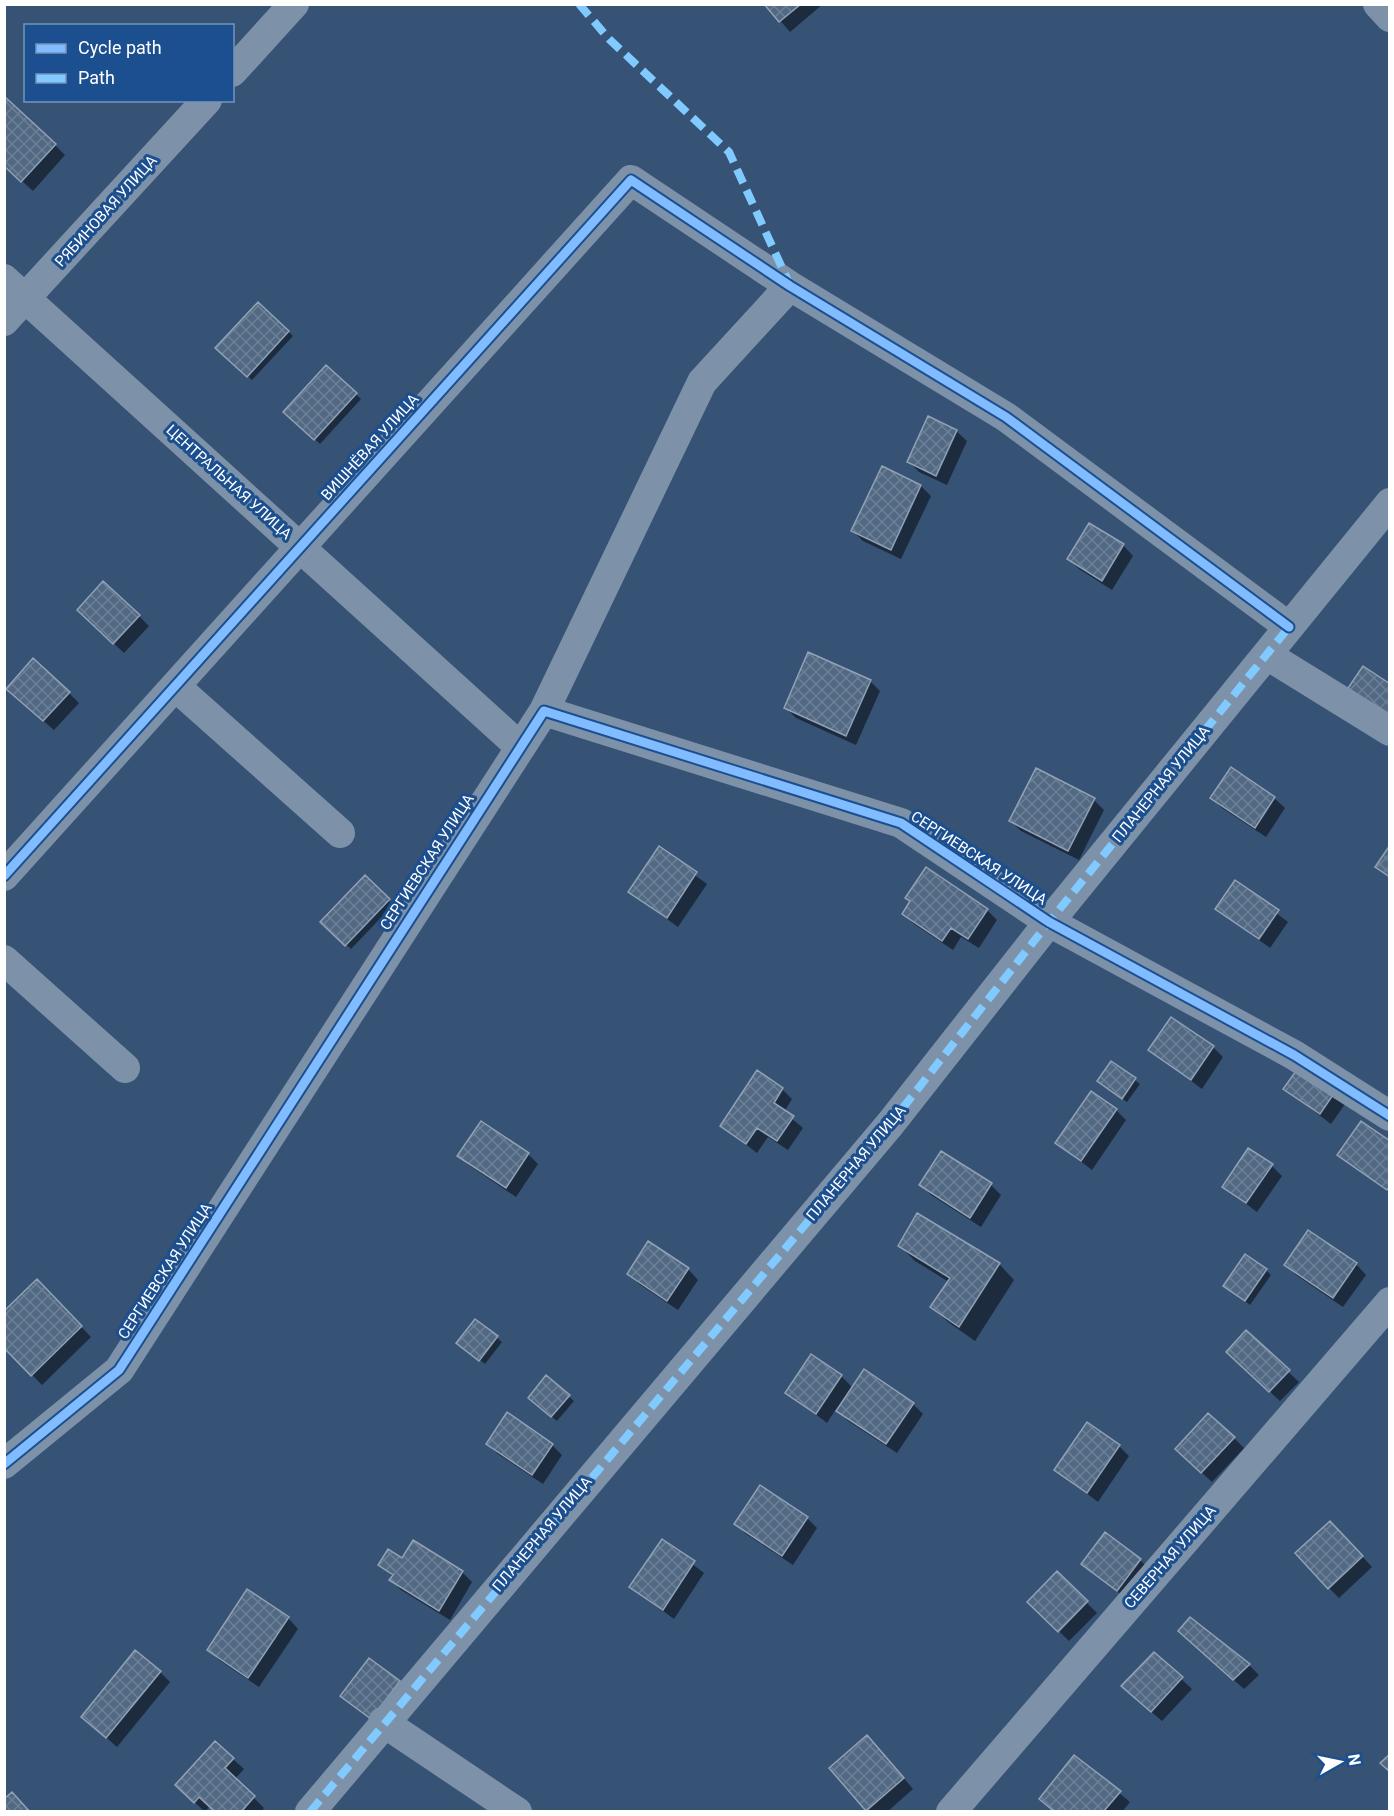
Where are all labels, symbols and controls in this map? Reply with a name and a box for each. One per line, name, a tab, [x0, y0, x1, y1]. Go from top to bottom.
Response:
legend	[24, 24, 234, 102]
text: Cycle path	[78, 37, 162, 58]
text: Path	[78, 67, 115, 88]
street label: РЯБИНОВАЯ УЛИЦА	[51, 151, 161, 270]
street label: ВИШНЁВАЯ УЛИЦА	[317, 390, 423, 504]
street label: ЦЕНТРАЛЬНАЯ УЛИЦА	[163, 421, 296, 543]
street label: ПЛАНЕРНАЯ УЛИЦА	[1108, 722, 1214, 846]
street label: СЕРГИЕВСКАЯ УЛИЦА	[376, 791, 478, 933]
street label: СЕРГИЕВСКАЯ УЛИЦА	[908, 807, 1050, 909]
street label: ПЛАНЕРНАЯ УЛИЦА	[802, 1101, 910, 1224]
street label: СЕРГИЕВСКАЯ УЛИЦА	[114, 1200, 216, 1342]
street label: ПЛАНЕРНАЯ УЛИЦА	[488, 1472, 596, 1595]
street label: СЕВЕРНАЯ УЛИЦА	[1120, 1502, 1220, 1612]
north arrow	[1310, 1732, 1370, 1792]
text: N	[1344, 1753, 1365, 1767]

